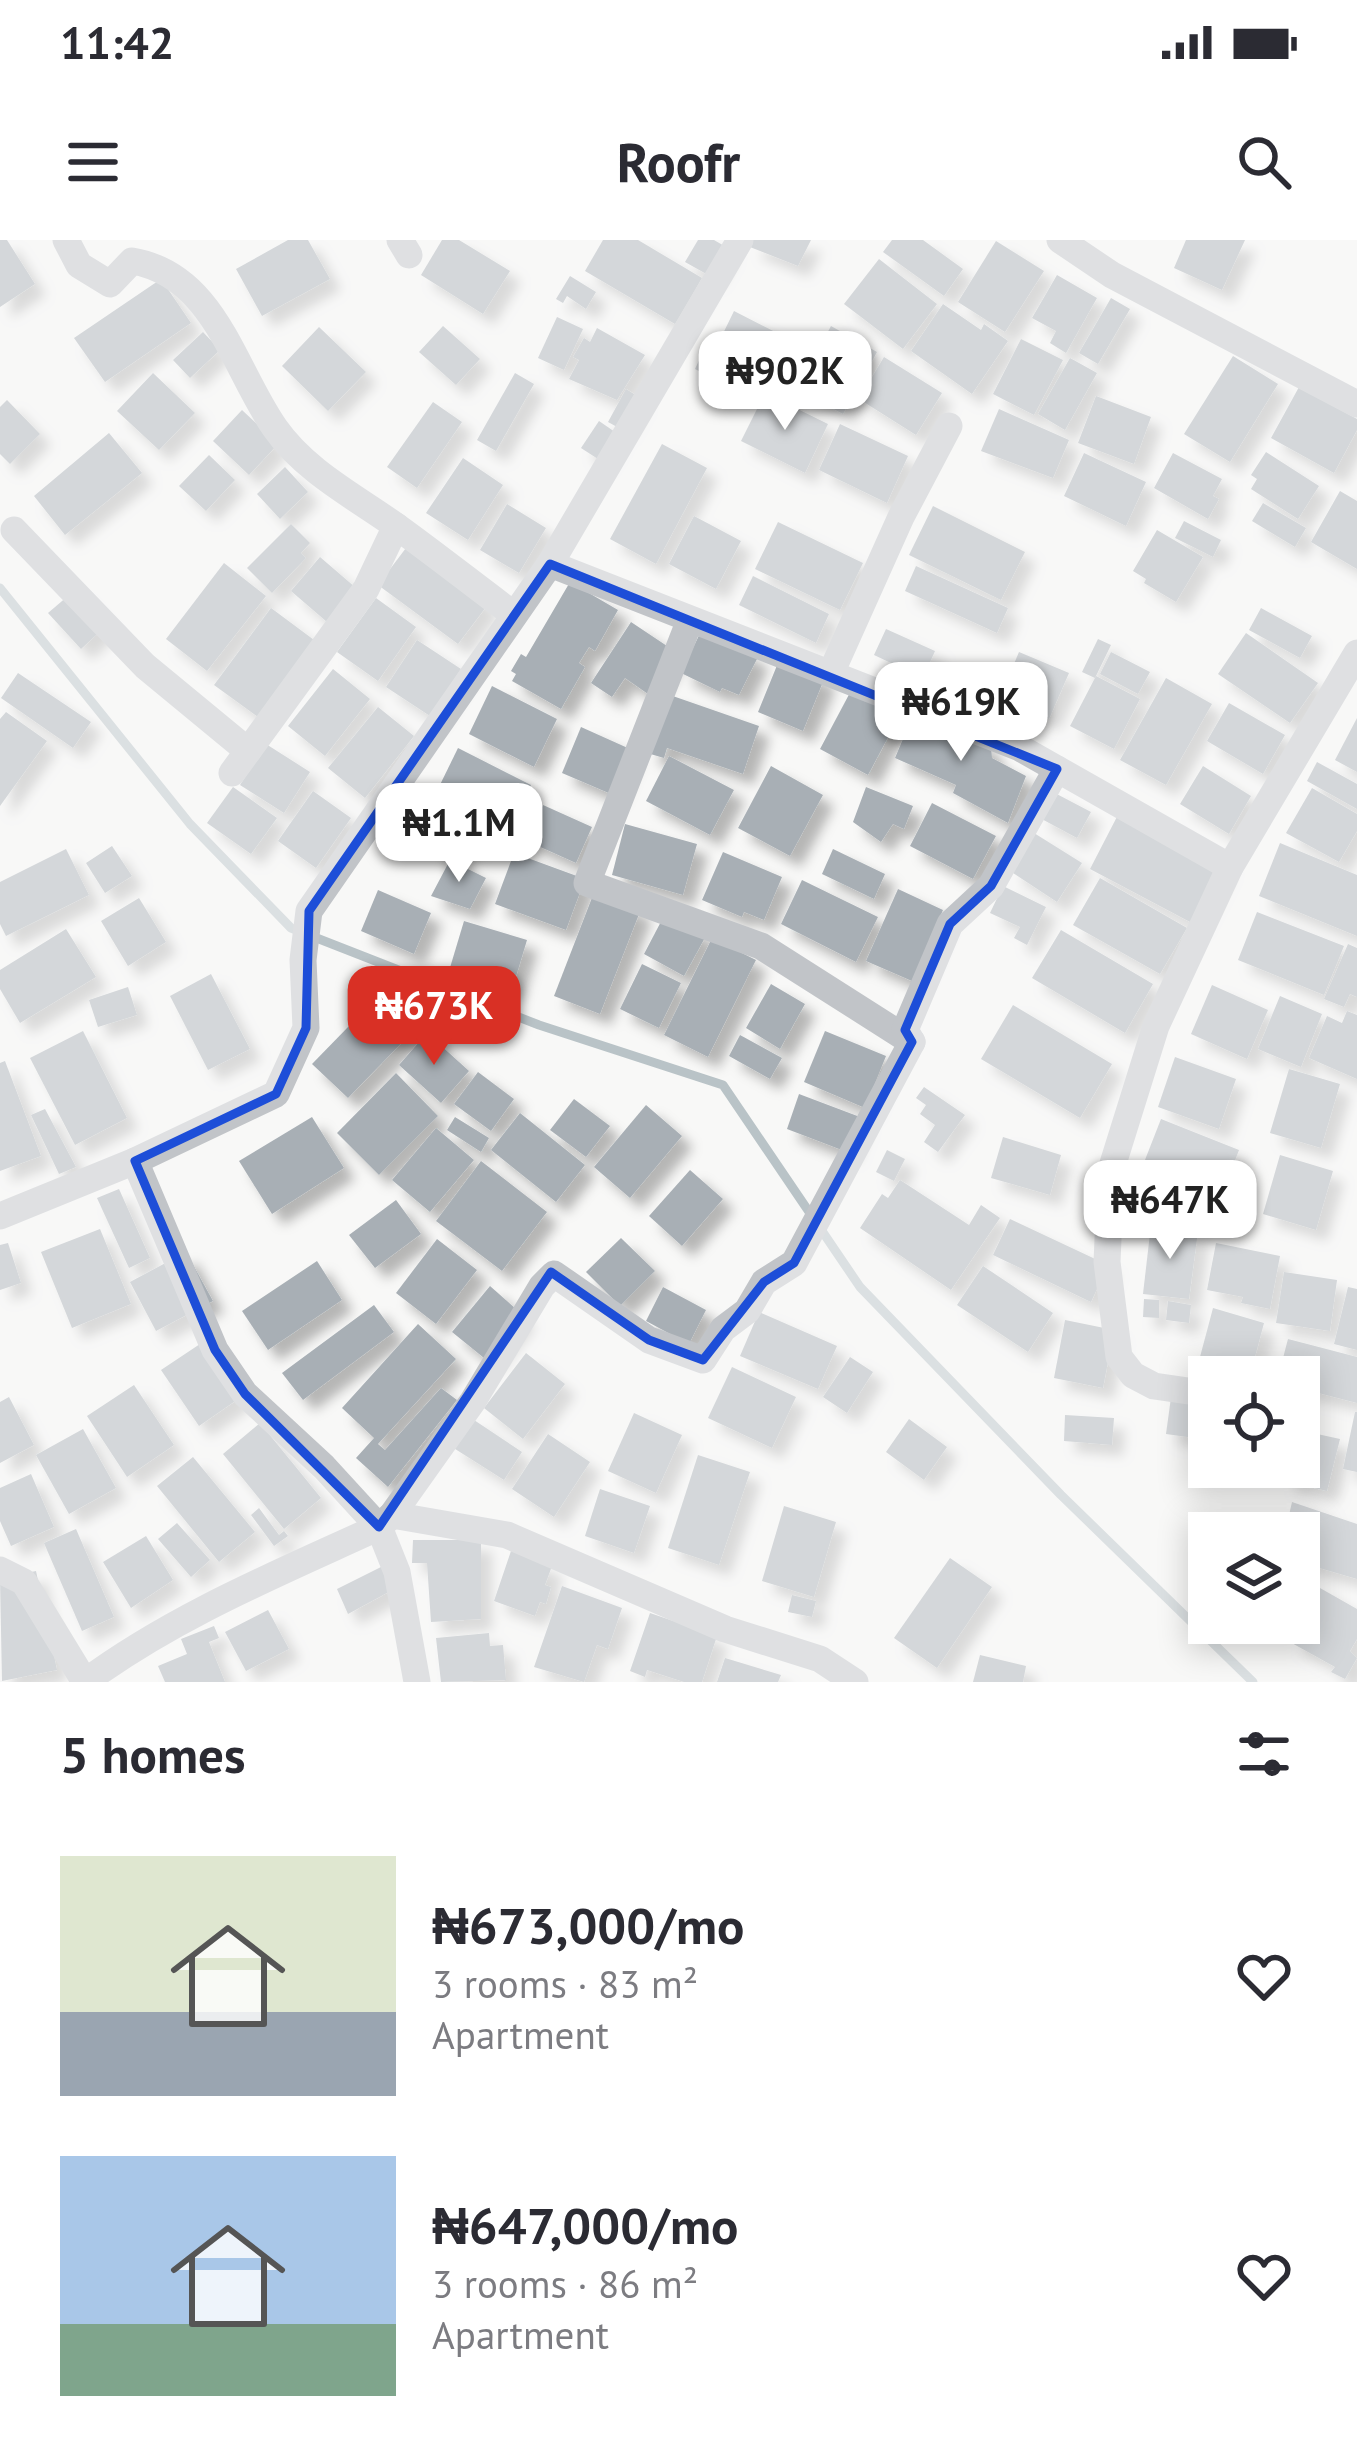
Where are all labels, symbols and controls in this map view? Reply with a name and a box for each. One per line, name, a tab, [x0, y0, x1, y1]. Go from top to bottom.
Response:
text: 11:42	[60, 13, 174, 71]
text: Roofr	[617, 127, 740, 197]
icon: menu	[60, 129, 126, 195]
icon: search	[1231, 129, 1297, 195]
pin: ₦902K	[701, 331, 869, 433]
text: ₦902K	[726, 344, 844, 395]
pin: ₦619K	[877, 662, 1045, 764]
text: ₦619K	[902, 675, 1020, 726]
pin: ₦1.1M	[375, 783, 543, 885]
text: ₦1.1M	[402, 796, 516, 847]
pin: ₦673K	[350, 966, 518, 1068]
text: ₦673K	[375, 979, 493, 1030]
pin: ₦647K	[1086, 1160, 1254, 1262]
text: ₦647K	[1111, 1173, 1229, 1224]
map controls	[1188, 1356, 1320, 1644]
button: locate	[1188, 1356, 1320, 1488]
button: layers	[1188, 1512, 1320, 1644]
text: 5 homes	[60, 1721, 246, 1787]
icon: filters	[1231, 1721, 1297, 1787]
text: ₦673,000/mo	[432, 1892, 744, 1958]
icon: home	[156, 1904, 300, 2048]
icon: heart	[1231, 1943, 1297, 2009]
text: 3 rooms · 83 m²	[432, 1958, 698, 2009]
text: Apartment	[432, 2009, 609, 2060]
text: ₦647,000/mo	[432, 2192, 738, 2258]
icon: home	[156, 2204, 300, 2348]
icon: heart	[1231, 2243, 1297, 2309]
text: 3 rooms · 86 m²	[432, 2258, 698, 2309]
text: Apartment	[432, 2309, 609, 2360]

